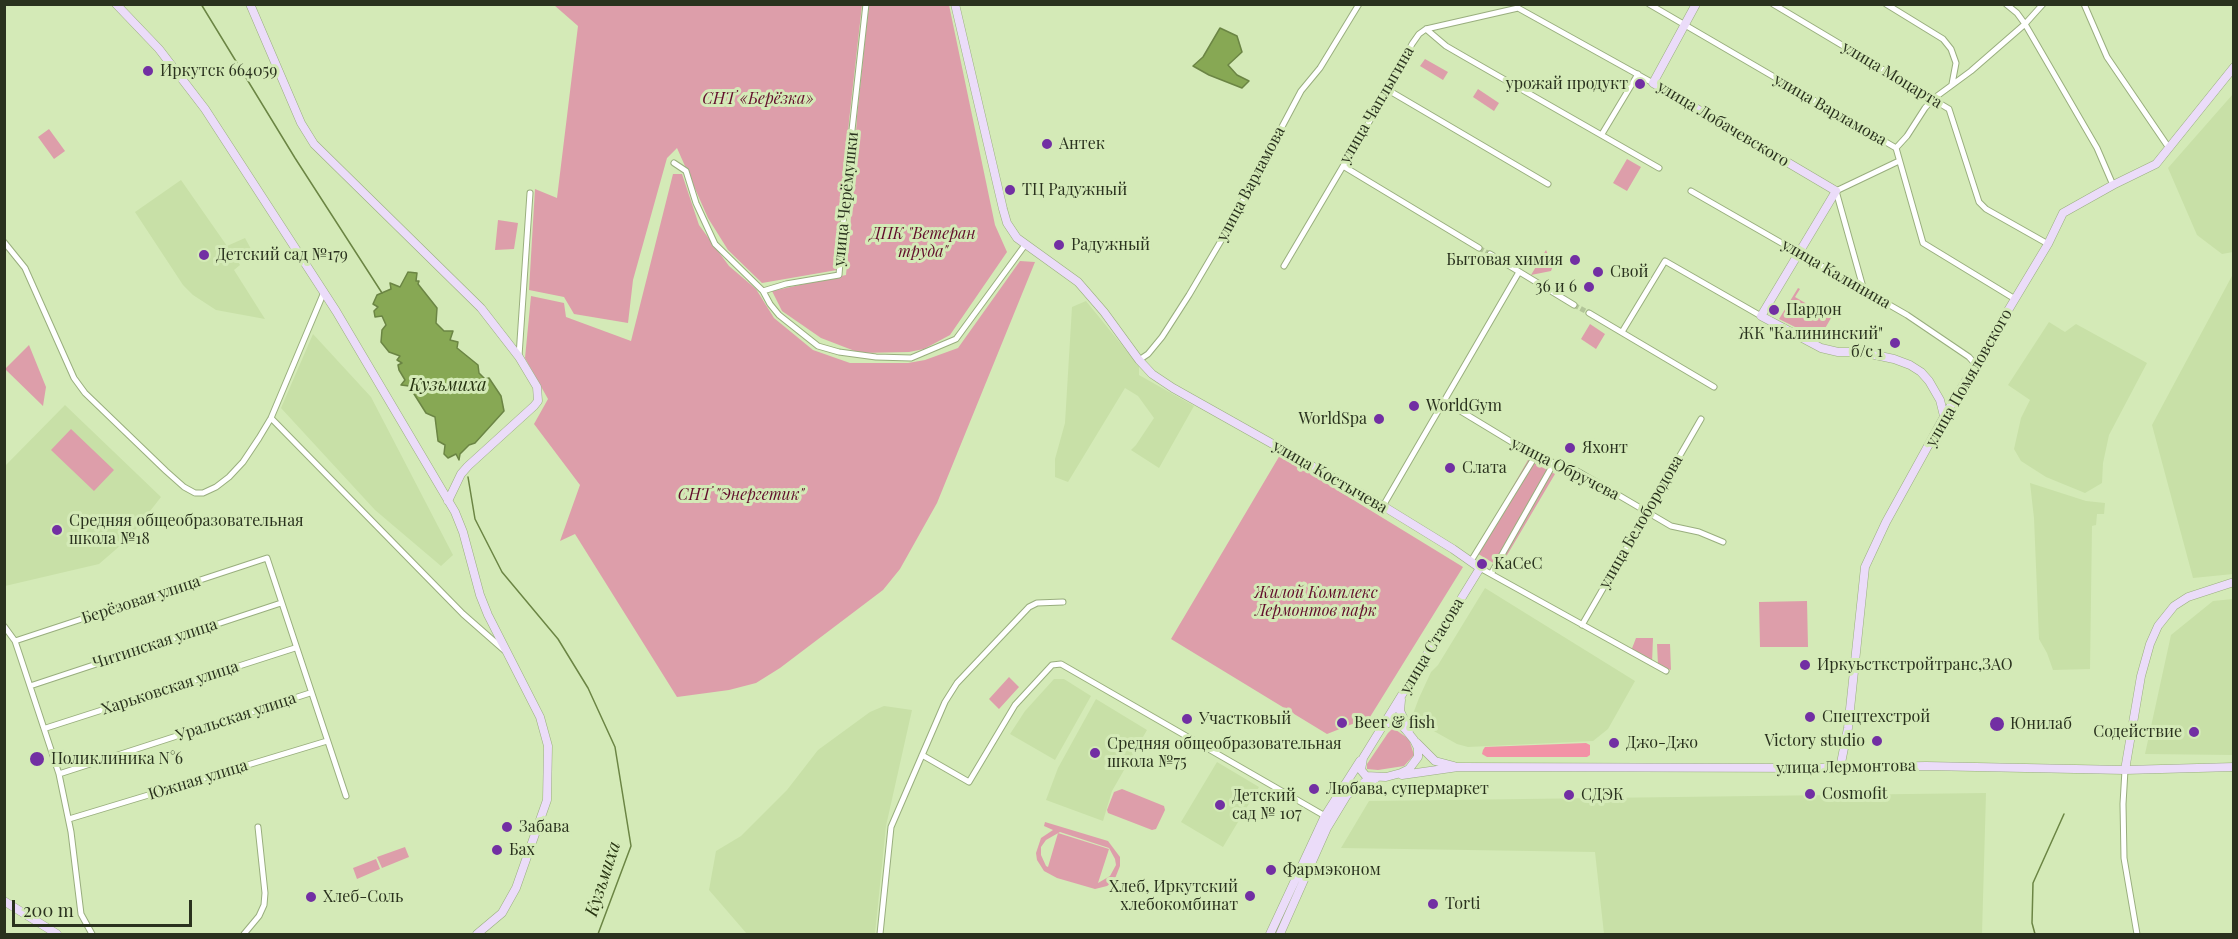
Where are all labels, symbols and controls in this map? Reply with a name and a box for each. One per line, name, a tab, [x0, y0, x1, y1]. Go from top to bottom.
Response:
street label: улица Моцарта	[1838, 38, 1946, 112]
street label: улица Чаплыгина	[1336, 43, 1418, 167]
place label: Иркутск 664059	[160, 61, 277, 81]
marker: Иркутск 664059	[141, 64, 155, 78]
street label: улица Варламова	[1770, 70, 1890, 150]
place label: урожай продукт	[1506, 74, 1628, 94]
marker: урожай продукт	[1633, 77, 1647, 91]
street label: улица Лобачевского	[1654, 77, 1792, 171]
park label: СНТ «Берёзка»	[702, 89, 814, 109]
street label: улица Варламова	[1213, 123, 1289, 245]
street label: улица Черёмушки	[829, 131, 863, 267]
place label: Антек	[1059, 134, 1105, 154]
marker: Антек	[1040, 137, 1054, 151]
place label: ТЦ Радужный	[1022, 180, 1127, 200]
marker: ТЦ Радужный	[1003, 183, 1017, 197]
park label: ДПК "Ветеран труда"	[870, 224, 976, 262]
place label: Радужный	[1071, 235, 1150, 255]
street label: улица Калинина	[1778, 235, 1894, 313]
marker: Радужный	[1052, 238, 1066, 252]
place label: Детский сад №179	[216, 245, 348, 265]
marker: Детский сад №179	[197, 248, 211, 262]
place label: Бытовая химия	[1446, 250, 1563, 270]
marker: Бытовая химия	[1568, 253, 1582, 267]
place label: Свой	[1610, 262, 1649, 282]
marker: Свой	[1591, 265, 1605, 279]
place label: 36 и 6	[1535, 277, 1577, 297]
marker: 36 и 6	[1582, 280, 1596, 294]
place label: Пардон	[1786, 300, 1842, 320]
marker: Пардон	[1767, 303, 1781, 317]
street label: улица Помяловского	[1922, 306, 2016, 450]
place label: ЖК "Калининский" б/с 1	[1739, 324, 1883, 362]
marker: ЖК "Калининский" б/с 1	[1888, 336, 1902, 350]
water label: Кузьмиха	[409, 374, 487, 396]
place label: WorldGym	[1426, 396, 1502, 416]
marker: WorldGym	[1407, 399, 1421, 413]
place label: WorldSpa	[1298, 409, 1367, 429]
marker: WorldSpa	[1372, 412, 1386, 426]
street label: улица Обручева	[1508, 433, 1622, 505]
street label: улица Костычева	[1269, 436, 1391, 518]
place label: Яхонт	[1582, 438, 1628, 458]
marker: Яхонт	[1563, 441, 1577, 455]
street label: улица Белобородова	[1595, 452, 1687, 592]
place label: Слата	[1462, 458, 1507, 478]
marker: Слата	[1443, 461, 1457, 475]
park label: СНТ "Энергетик"	[678, 485, 804, 505]
place label: Средняя общеобразовательная школа №18	[69, 511, 304, 549]
marker: Средняя общеобразовательная школа №18	[50, 523, 64, 537]
place label: KaCeC	[1494, 554, 1543, 574]
marker: KaCeC	[1475, 557, 1489, 571]
street label: Берёзовая улица	[79, 572, 203, 628]
park label: Жилой Комплекс Лермонтов парк	[1254, 583, 1378, 621]
street label: улица Стасова	[1396, 595, 1468, 697]
street label: Читинская улица	[90, 615, 220, 673]
place label: Иркуьсткстройтранс,ЗАО	[1817, 655, 2013, 675]
street label: Харьковская улица	[99, 657, 241, 719]
marker: Иркуьсткстройтранс,ЗАО	[1798, 658, 1812, 672]
street label: Уральская улица	[174, 689, 298, 745]
place label: Спецтехстрой	[1822, 707, 1930, 727]
place label: Участковый	[1199, 709, 1291, 729]
marker: Спецтехстрой	[1803, 710, 1817, 724]
marker: Участковый	[1180, 712, 1194, 726]
place label: Beer & fish	[1354, 713, 1435, 733]
place label: Юнилаб	[2010, 714, 2072, 734]
marker: Юнилаб	[1988, 715, 2006, 733]
marker: Beer & fish	[1335, 716, 1349, 730]
place label: Содействие	[2093, 722, 2182, 742]
marker: Содействие	[2187, 725, 2201, 739]
place label: Victory studio	[1764, 731, 1865, 751]
place label: Джо-Джо	[1626, 733, 1698, 753]
place label: Средняя общеобразовательная школа №75	[1107, 734, 1342, 772]
marker: Victory studio	[1870, 734, 1884, 748]
marker: Джо-Джо	[1607, 736, 1621, 750]
marker: Средняя общеобразовательная школа №75	[1088, 746, 1102, 760]
place label: Поликлиника N°6	[51, 749, 183, 769]
marker: Поликлиника N°6	[28, 750, 46, 768]
street label: Южная улица	[146, 756, 250, 804]
street label: улица Лермонтова	[1776, 756, 1916, 778]
place label: Любава, супермаркет	[1326, 779, 1489, 799]
marker: Любава, супермаркет	[1307, 782, 1321, 796]
place label: Cosmofit	[1822, 784, 1888, 804]
place label: СДЭК	[1581, 785, 1624, 805]
place label: Детский сад № 107	[1232, 786, 1302, 824]
marker: Cosmofit	[1803, 787, 1817, 801]
marker: СДЭК	[1562, 788, 1576, 802]
marker: Детский сад № 107	[1213, 798, 1227, 812]
place label: Забава	[519, 817, 569, 837]
marker: Забава	[500, 820, 514, 834]
water label: Кузьмиха	[581, 839, 625, 919]
place label: Бах	[509, 840, 535, 860]
marker: Бах	[490, 843, 504, 857]
place label: Фармэконом	[1283, 860, 1381, 880]
marker: Фармэконом	[1264, 863, 1278, 877]
place label: Хлеб, Иркутский хлебокомбинат	[1109, 877, 1238, 915]
place label: Хлеб-Соль	[323, 887, 403, 907]
scale bar	[15, 888, 195, 926]
marker: Хлеб, Иркутский хлебокомбинат	[1243, 889, 1257, 903]
marker: Хлеб-Соль	[304, 890, 318, 904]
place label: Torti	[1445, 894, 1480, 914]
marker: Torti	[1426, 897, 1440, 911]
text: 200 m	[23, 898, 74, 922]

